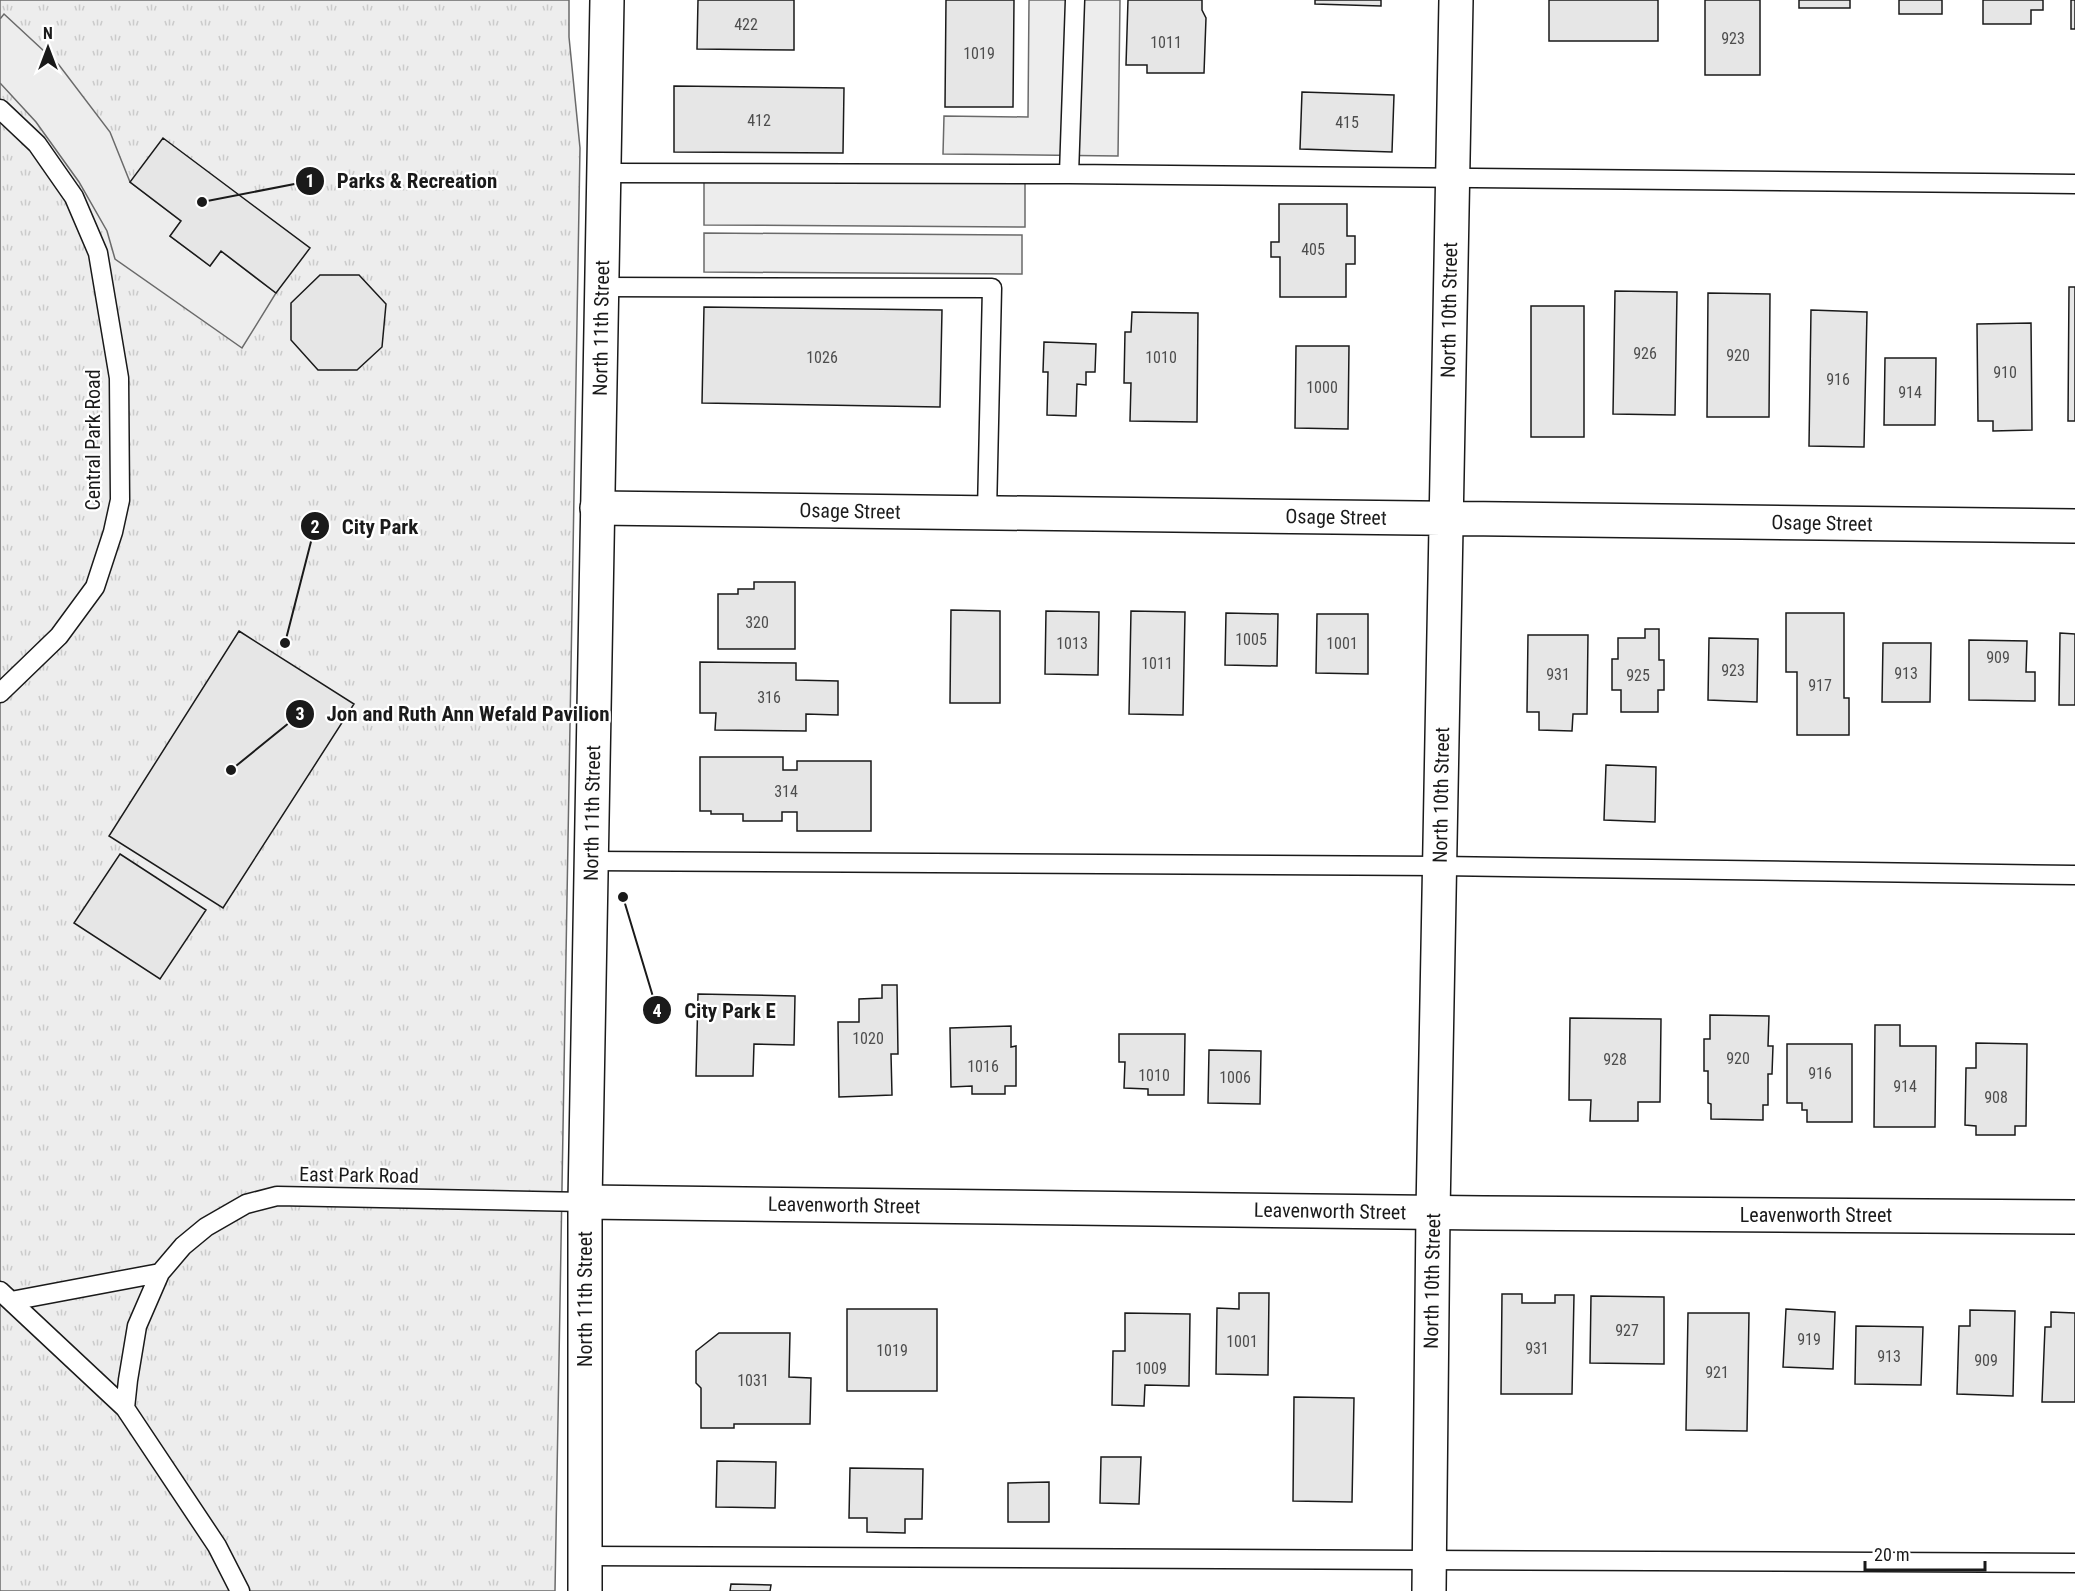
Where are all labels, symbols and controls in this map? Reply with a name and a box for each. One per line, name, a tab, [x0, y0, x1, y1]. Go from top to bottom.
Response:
house number: 422	[734, 15, 758, 34]
north arrow	[18, 18, 78, 78]
text: N	[43, 24, 53, 43]
house number: 923	[1721, 29, 1745, 48]
house number: 1011	[1150, 33, 1182, 52]
house number: 1019	[963, 44, 995, 63]
house number: 412	[747, 111, 771, 130]
house number: 415	[1335, 113, 1359, 132]
callout: Parks & Recreation	[295, 161, 509, 200]
text: Parks & Recreation	[337, 169, 497, 193]
text: 1	[305, 170, 315, 191]
house number: 405	[1301, 240, 1325, 259]
street label: North 10th Street	[1436, 242, 1462, 378]
street label: North 11th Street	[588, 260, 614, 396]
house number: 926	[1633, 344, 1657, 363]
house number: 920	[1726, 346, 1750, 365]
house number: 1026	[806, 348, 838, 367]
house number: 1010	[1145, 348, 1177, 367]
house number: 910	[1993, 363, 2017, 382]
street label: Central Park Road	[81, 369, 105, 511]
house number: 916	[1826, 370, 1850, 389]
house number: 1000	[1306, 378, 1338, 397]
house number: 914	[1898, 383, 1922, 402]
street label: Osage Street	[799, 498, 901, 524]
street label: Osage Street	[1285, 504, 1387, 530]
callout: City Park	[300, 507, 431, 546]
street label: Osage Street	[1771, 510, 1873, 536]
text: City Park	[342, 515, 419, 539]
text: 2	[310, 516, 320, 537]
house number: 320	[745, 613, 769, 632]
house number: 1005	[1235, 630, 1267, 649]
house number: 1013	[1056, 634, 1088, 653]
house number: 1001	[1326, 634, 1358, 653]
house number: 909	[1986, 648, 2010, 667]
house number: 1011	[1141, 654, 1173, 673]
house number: 923	[1721, 661, 1745, 680]
house number: 913	[1894, 664, 1918, 683]
house number: 931	[1546, 665, 1570, 684]
house number: 925	[1626, 666, 1650, 685]
house number: 917	[1808, 676, 1832, 695]
house number: 316	[757, 688, 781, 707]
callout: Jon and Ruth Ann Wefald Pavilion	[285, 694, 622, 733]
text: Jon and Ruth Ann Wefald Pavilion	[327, 702, 609, 726]
text: 3	[295, 703, 305, 724]
street label: North 10th Street	[1428, 727, 1454, 863]
street label: North 11th Street	[579, 745, 605, 881]
house number: 314	[774, 782, 798, 801]
callout: City Park E	[642, 991, 788, 1030]
text: City Park E	[684, 999, 776, 1023]
text: 4	[652, 1000, 662, 1021]
house number: 1020	[852, 1029, 884, 1048]
house number: 920	[1726, 1049, 1750, 1068]
house number: 928	[1603, 1050, 1627, 1069]
house number: 1016	[967, 1057, 999, 1076]
house number: 916	[1808, 1064, 1832, 1083]
house number: 1010	[1138, 1066, 1170, 1085]
house number: 1006	[1219, 1068, 1251, 1087]
house number: 914	[1893, 1077, 1917, 1096]
house number: 908	[1984, 1088, 2008, 1107]
street label: East Park Road	[299, 1162, 419, 1188]
street label: Leavenworth Street	[768, 1192, 921, 1218]
street label: Leavenworth Street	[1254, 1198, 1407, 1224]
street label: Leavenworth Street	[1740, 1203, 1892, 1227]
street label: North 10th Street	[1419, 1213, 1445, 1349]
street label: North 11th Street	[573, 1231, 597, 1367]
house number: 927	[1615, 1321, 1639, 1340]
house number: 919	[1797, 1330, 1821, 1349]
house number: 1001	[1226, 1332, 1258, 1351]
house number: 931	[1525, 1339, 1549, 1358]
house number: 1019	[876, 1341, 908, 1360]
house number: 913	[1877, 1347, 1901, 1366]
house number: 909	[1974, 1351, 1998, 1370]
house number: 1009	[1135, 1359, 1167, 1378]
house number: 921	[1705, 1363, 1729, 1382]
house number: 1031	[737, 1371, 769, 1390]
scale bar	[1865, 1534, 1985, 1572]
text: 20 m	[1874, 1544, 1909, 1565]

